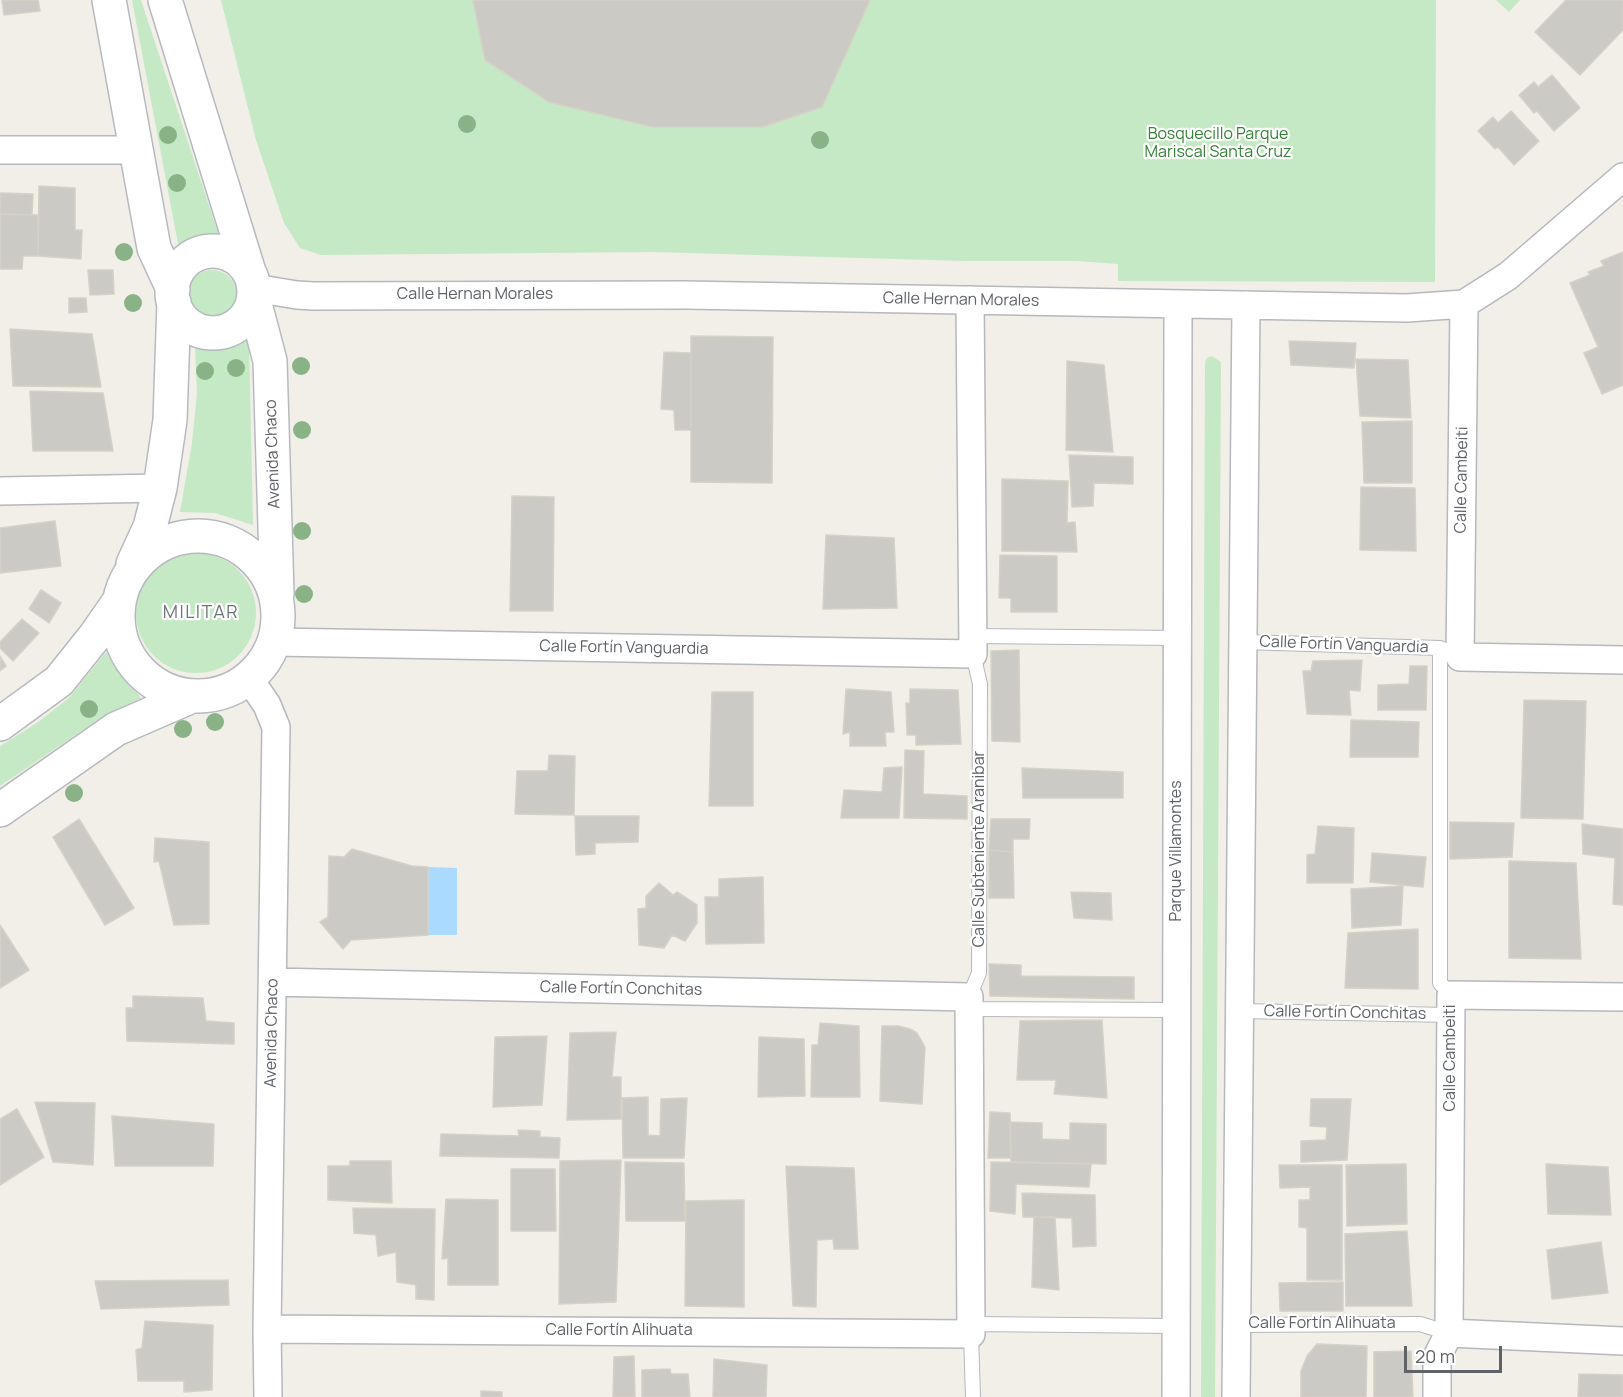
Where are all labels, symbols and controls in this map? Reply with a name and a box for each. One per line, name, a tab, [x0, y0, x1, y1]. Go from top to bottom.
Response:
park label: Bosquecillo Parque Mariscal Santa Cruz	[1145, 125, 1291, 163]
street label: Calle Hernan Morales	[397, 285, 553, 305]
street label: Calle Hernan Morales	[883, 289, 1039, 311]
street label: Avenida Chaco	[262, 399, 284, 509]
street label: Calle Cambeiti	[1451, 426, 1473, 534]
district label: MILITAR	[163, 602, 239, 624]
street label: Calle Fortín Vanguardia	[1259, 632, 1429, 658]
street label: Calle Fortín Vanguardia	[539, 637, 709, 659]
street label: Calle Subteniente Aranibar	[970, 751, 990, 947]
street label: Parque Villamontes	[1167, 780, 1187, 922]
street label: Avenida Chaco	[261, 978, 283, 1088]
street label: Calle Fortín Conchitas	[540, 978, 702, 1000]
street label: Calle Fortín Conchitas	[1264, 1002, 1426, 1024]
street label: Calle Cambeiti	[1441, 1005, 1461, 1111]
street label: Calle Fortín Alihuata	[1248, 1314, 1396, 1334]
street label: Calle Fortín Alihuata	[545, 1321, 693, 1341]
scale bar	[1407, 1334, 1504, 1372]
text: 20 m	[1415, 1344, 1455, 1368]

